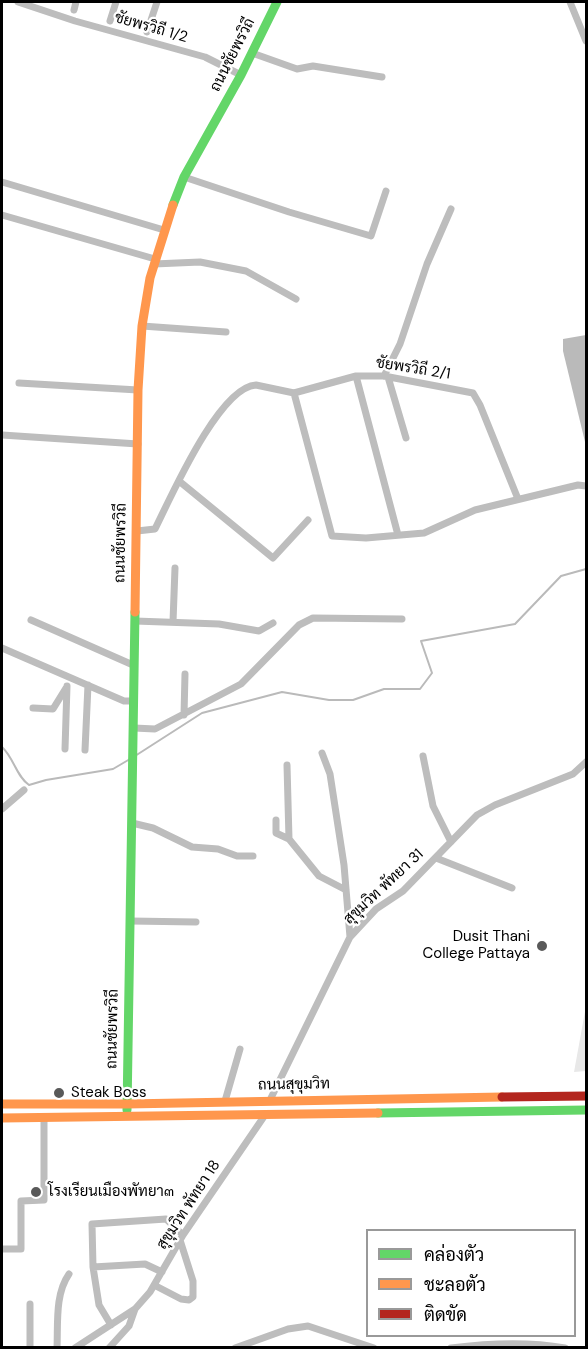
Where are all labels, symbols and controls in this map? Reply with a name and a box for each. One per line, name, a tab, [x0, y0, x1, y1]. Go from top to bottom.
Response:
street label: ชัยพรวิถี 1/2	[112, 9, 190, 47]
street label: ถนนชัยพรวิถี	[207, 15, 259, 95]
street label: ชัยพรวิถี 2/1	[374, 354, 452, 384]
street label: ถนนชัยพรวิถี	[111, 503, 131, 583]
street label: สุขุมวิท พัทยา 31	[341, 846, 427, 928]
place label: Dusit Thani College Pattaya	[423, 928, 530, 963]
marker: Dusit Thani College Pattaya	[535, 939, 549, 953]
street label: ถนนชัยพรวิถี	[103, 989, 123, 1069]
street label: ถนนสุขุมวิท	[258, 1075, 330, 1095]
place label: Steak Boss	[71, 1084, 147, 1102]
marker: Steak Boss	[52, 1086, 66, 1100]
street label: สุขุมวิท พัทยา 18	[153, 1157, 225, 1253]
place label: โรงเรียนเมืองพัทยา๓	[48, 1183, 174, 1201]
marker: โรงเรียนเมืองพัทยา๓	[29, 1185, 43, 1199]
legend	[366, 1229, 576, 1337]
text: คล่องตัว	[424, 1243, 484, 1267]
text: ชะลอตัว	[424, 1273, 486, 1297]
text: ติดขัด	[424, 1303, 467, 1327]

